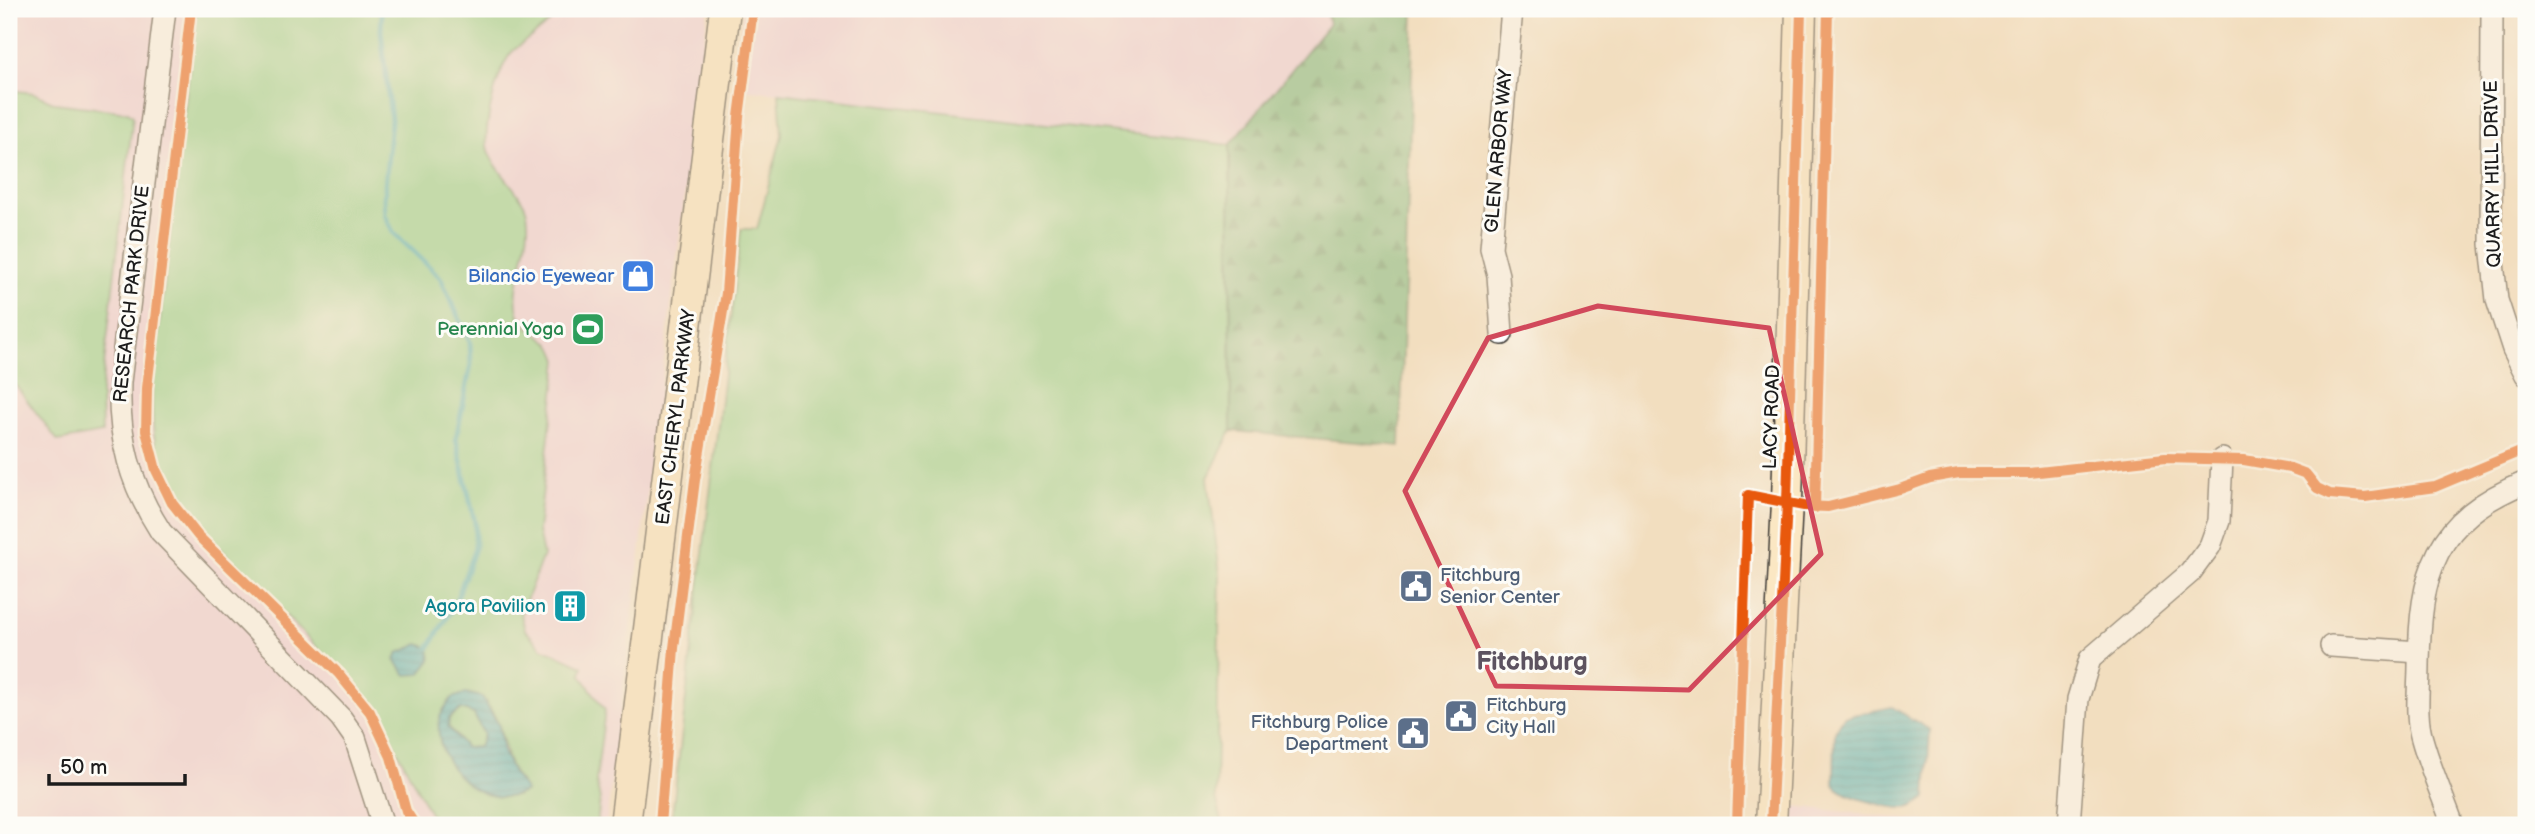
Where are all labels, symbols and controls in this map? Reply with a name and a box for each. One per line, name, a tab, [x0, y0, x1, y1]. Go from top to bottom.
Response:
street label: GLEN ARBOR WAY	[1480, 67, 1518, 234]
street label: QUARRY HILL DRIVE	[2480, 80, 2506, 268]
street label: RESEARCH PARK DRIVE	[109, 184, 155, 404]
shop icon: Bilancio Eyewear	[619, 257, 657, 295]
place label: Bilancio Eyewear	[468, 265, 615, 288]
street label: EAST CHERYL PARKWAY	[651, 307, 701, 526]
sports icon: Perennial Yoga	[569, 310, 607, 348]
place label: Perennial Yoga	[437, 318, 564, 341]
street label: LACY ROAD	[1759, 364, 1785, 470]
place label: Fitchburg Senior Center	[1440, 564, 1561, 609]
public building icon: Fitchburg Senior Center	[1397, 567, 1435, 605]
building icon: Agora Pavilion	[551, 587, 589, 625]
place label: Agora Pavilion	[425, 595, 546, 618]
district label: Fitchburg	[1476, 647, 1588, 678]
place label: Fitchburg City Hall	[1486, 694, 1566, 739]
public building icon: Fitchburg City Hall	[1442, 697, 1480, 735]
place label: Fitchburg Police Department	[1250, 711, 1388, 756]
public building icon: Fitchburg Police Department	[1394, 714, 1432, 752]
scale bar	[49, 743, 186, 787]
text: 50 m	[60, 755, 107, 780]

